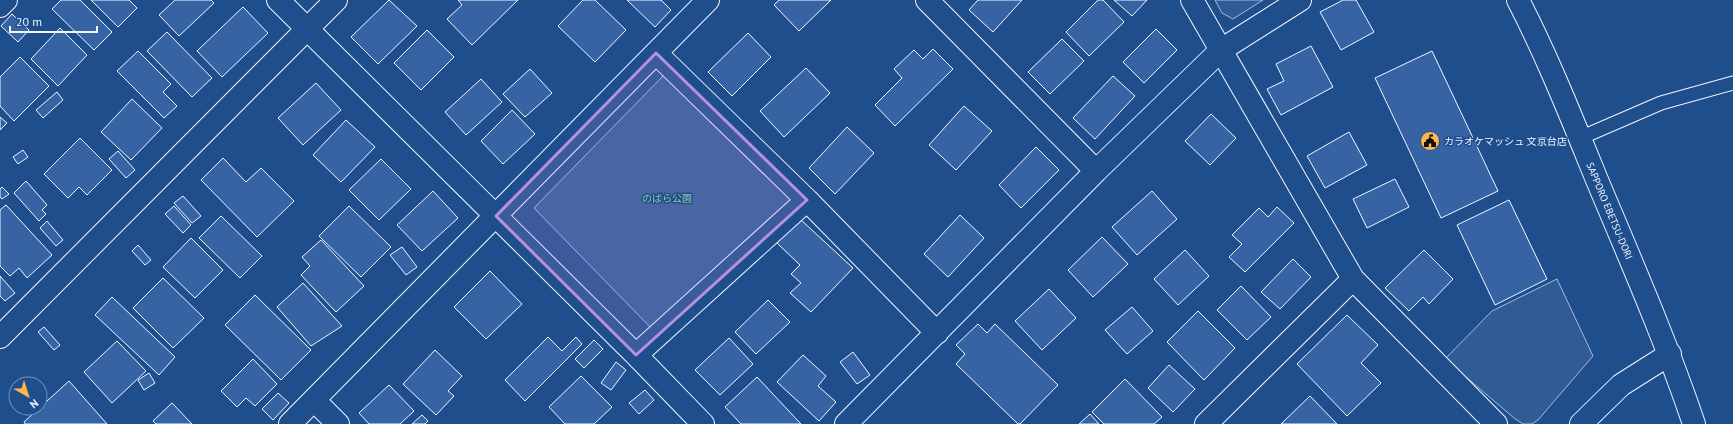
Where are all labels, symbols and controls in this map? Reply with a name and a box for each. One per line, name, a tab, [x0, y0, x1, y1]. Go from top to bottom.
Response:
scale bar	[10, 8, 97, 34]
text: 20 m	[16, 14, 42, 29]
public building icon: カラオケマッシュ 文京台店	[1419, 130, 1441, 152]
place label: カラオケマッシュ 文京台店	[1444, 135, 1567, 148]
street label: SAPPORO EBETSU-DORI	[1583, 160, 1636, 261]
park label: のばら公園	[642, 192, 692, 205]
north arrow	[8, 376, 48, 416]
text: N	[27, 396, 42, 411]

